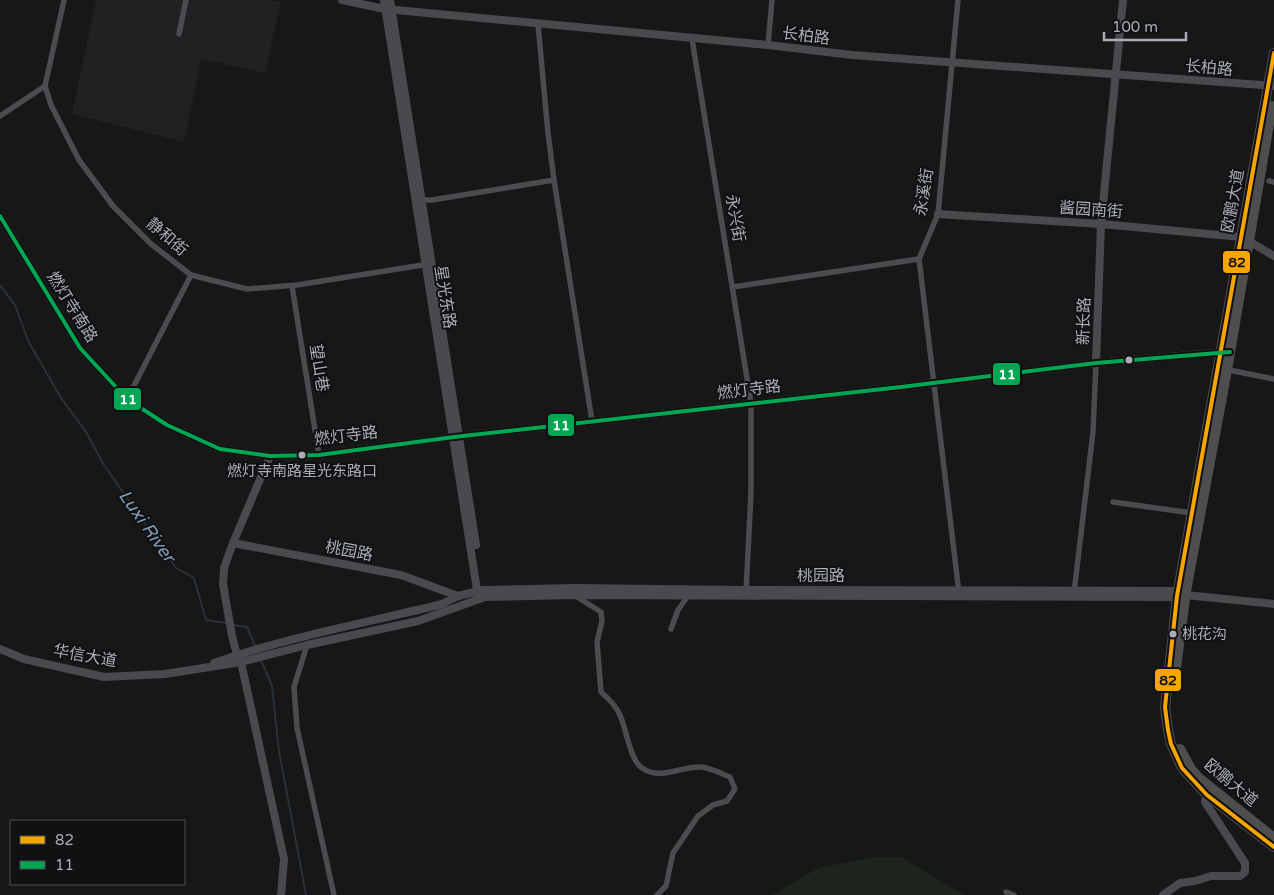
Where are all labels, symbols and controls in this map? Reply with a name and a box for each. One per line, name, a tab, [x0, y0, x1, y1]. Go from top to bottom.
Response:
scale bar	[1104, 10, 1186, 42]
text: 100 m	[1112, 18, 1158, 36]
street label: 长柏路	[781, 23, 831, 49]
street label: 长柏路	[1184, 56, 1234, 80]
street label: 永溪街	[910, 167, 938, 217]
street label: 欧鹏大道	[1218, 168, 1248, 234]
street label: 永兴街	[721, 193, 749, 243]
street label: 酱园南街	[1058, 198, 1124, 222]
street label: 静和街	[142, 214, 192, 260]
line badge: 82	[1222, 250, 1251, 274]
text: 82	[1228, 254, 1246, 271]
street label: 星光东路	[430, 264, 460, 330]
street label: 燃灯寺南路	[42, 268, 102, 346]
street label: 新长路	[1073, 297, 1095, 345]
street label: 望山巷	[305, 343, 333, 393]
unlabelled marker	[1124, 355, 1134, 365]
line badge: 11	[992, 362, 1021, 386]
text: 11	[998, 366, 1016, 383]
street label: 燃灯寺路	[716, 376, 782, 404]
line badge: 11	[113, 387, 142, 411]
text: 11	[119, 391, 137, 408]
line badge: 11	[547, 413, 575, 437]
text: 11	[552, 417, 570, 434]
street label: 燃灯寺路	[313, 422, 379, 450]
marker: 燃灯寺南路星光东路口	[297, 450, 307, 460]
place label: 燃灯寺南路星光东路口	[227, 462, 377, 480]
water label: Luxi River	[114, 485, 181, 568]
street label: 桃园路	[324, 537, 374, 565]
street label: 桃园路	[797, 566, 845, 586]
place label: 桃花沟	[1182, 625, 1227, 643]
marker: 桃花沟	[1168, 629, 1178, 639]
street label: 华信大道	[52, 641, 118, 671]
line badge: 82	[1154, 668, 1182, 692]
text: 82	[1159, 672, 1177, 689]
street label: 欧鹏大道	[1200, 755, 1262, 811]
legend	[10, 820, 185, 885]
text: 82	[55, 831, 74, 849]
text: 11	[55, 856, 74, 874]

